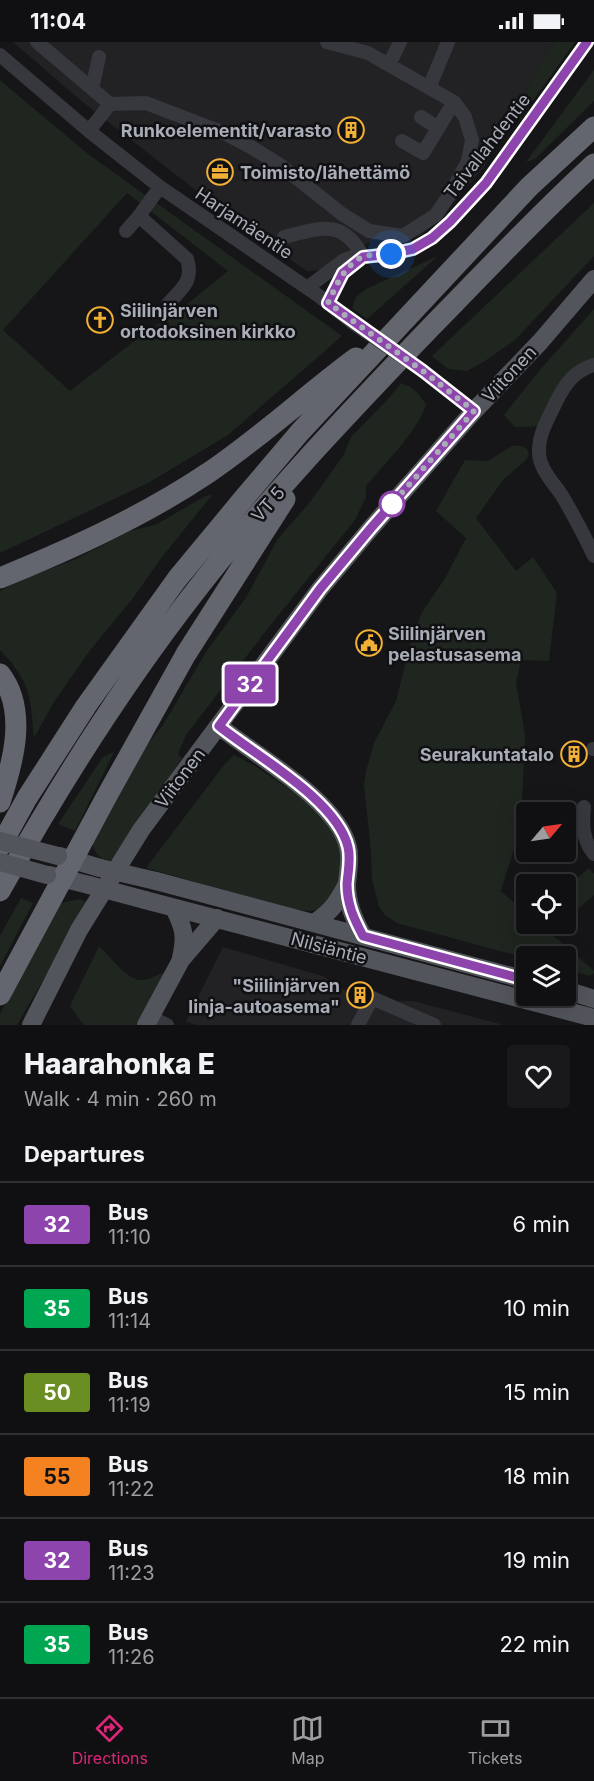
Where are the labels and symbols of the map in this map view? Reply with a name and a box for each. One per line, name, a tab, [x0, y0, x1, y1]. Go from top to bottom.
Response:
street label: Taivallahdentie	[440, 89, 534, 203]
building icon: Runkoelementit/varasto	[336, 115, 366, 145]
place label: Runkoelementit/varasto	[121, 120, 332, 141]
office icon: Toimisto/lähettämö	[205, 157, 235, 187]
place label: Toimisto/lähettämö	[240, 162, 410, 183]
street label: Harjamäentie	[191, 183, 297, 263]
your location	[376, 239, 406, 269]
place label: Siilinjärven ortodoksinen kirkko	[120, 300, 296, 342]
church icon: Siilinjärven ortodoksinen kirkko	[85, 305, 115, 335]
street label: Viitonen	[478, 341, 540, 407]
street label: VT 5	[247, 482, 289, 526]
unlabelled marker	[379, 491, 405, 517]
place label: Siilinjärven pelastusasema	[388, 623, 522, 665]
public building icon: Siilinjärven pelastusasema	[354, 628, 384, 658]
line badge: 32	[223, 664, 277, 704]
building icon: Seurakuntatalo	[559, 739, 589, 769]
street label: Viitonen	[151, 744, 209, 812]
place label: Seurakuntatalo	[420, 744, 554, 765]
north arrow	[516, 802, 576, 862]
street label: Nilsiäntie	[289, 928, 369, 968]
place label: "Siilinjärven linja-autoasema"	[188, 975, 340, 1017]
building icon: "Siilinjärven linja-autoasema"	[345, 980, 375, 1010]

